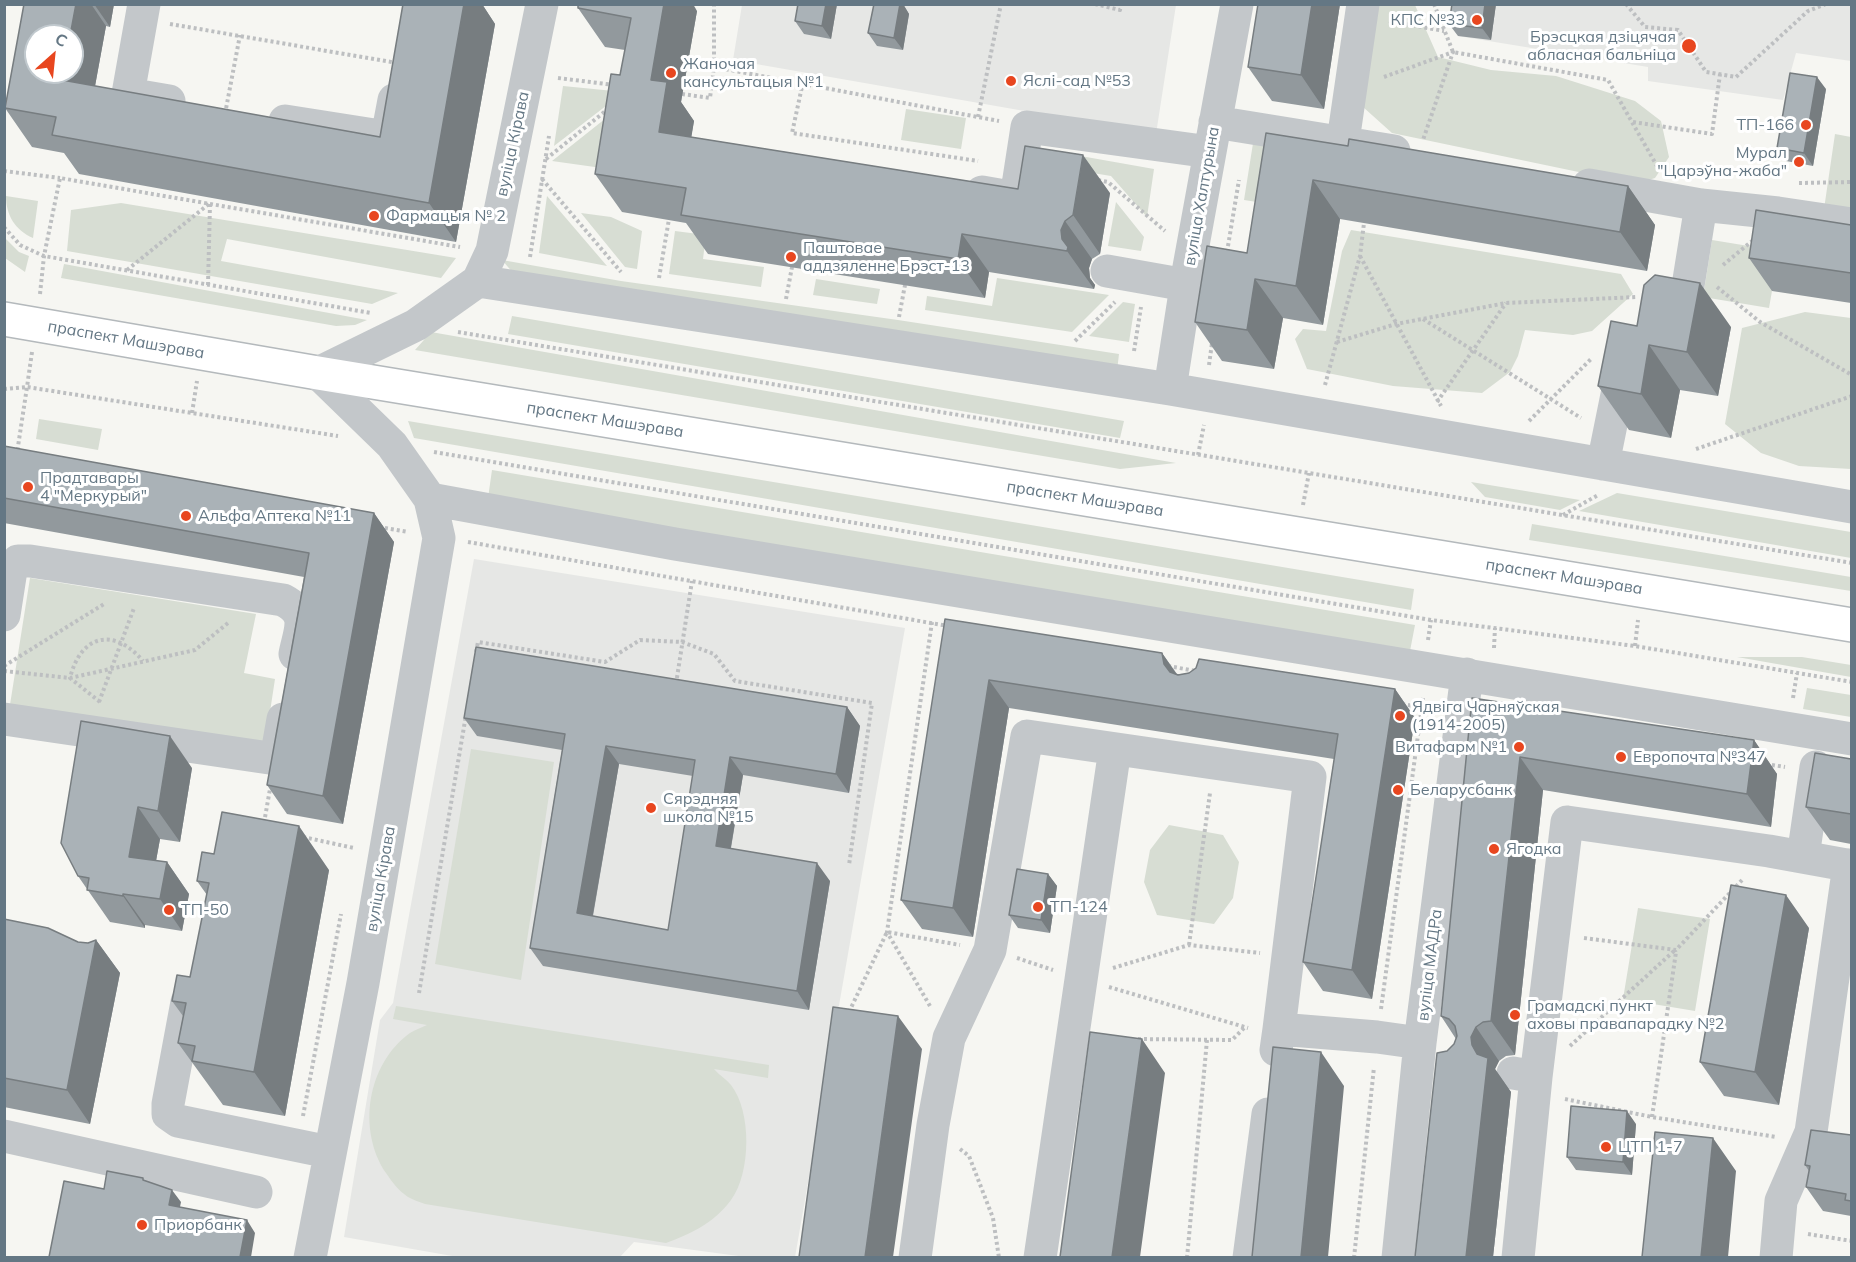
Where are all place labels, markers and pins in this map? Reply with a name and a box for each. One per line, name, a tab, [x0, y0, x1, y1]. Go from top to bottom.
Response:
place label: КПС №33	[1391, 10, 1465, 30]
marker: КПС №33	[1470, 13, 1484, 27]
place label: Брэсцкая дзіцячая абласная бальніца	[1527, 27, 1676, 65]
marker: Брэсцкая дзіцячая абласная бальніца	[1680, 37, 1698, 55]
place label: Жаночая кансультацыя №1	[683, 54, 824, 92]
marker: Жаночая кансультацыя №1	[664, 66, 678, 80]
place label: Яслі-сад №53	[1023, 71, 1131, 91]
marker: Яслі-сад №53	[1004, 74, 1018, 88]
place label: ТП-166	[1736, 115, 1794, 135]
marker: ТП-166	[1799, 118, 1813, 132]
place label: Мурал "Царэўна-жаба"	[1657, 143, 1787, 181]
marker: Мурал "Царэўна-жаба"	[1792, 155, 1806, 169]
place label: Фармацыя № 2	[386, 206, 506, 226]
marker: Фармацыя № 2	[367, 209, 381, 223]
place label: Паштовае аддзяленне Брэст-13	[803, 238, 970, 276]
marker: Паштовае аддзяленне Брэст-13	[784, 250, 798, 264]
place label: Прадтавары 4 "Меркурый"	[40, 468, 147, 506]
marker: Прадтавары 4 "Меркурый"	[21, 480, 35, 494]
place label: Альфа Аптека №11	[198, 506, 351, 526]
marker: Альфа Аптека №11	[179, 509, 193, 523]
place label: Ядвіга Чарняўская (1914-2005)	[1412, 697, 1559, 735]
marker: Ядвіга Чарняўская (1914-2005)	[1393, 709, 1407, 723]
place label: Витафарм №1	[1395, 737, 1507, 757]
marker: Витафарм №1	[1512, 740, 1526, 754]
place label: Европочта №347	[1633, 747, 1766, 767]
marker: Европочта №347	[1614, 750, 1628, 764]
place label: Беларусбанк	[1410, 780, 1512, 800]
marker: Беларусбанк	[1391, 783, 1405, 797]
place label: Сярэдняя школа №15	[663, 789, 754, 827]
marker: Сярэдняя школа №15	[644, 801, 658, 815]
place label: Ягодка	[1506, 839, 1562, 859]
marker: Ягодка	[1487, 842, 1501, 856]
place label: ТП-124	[1050, 897, 1108, 917]
place label: ТП-50	[181, 900, 229, 920]
marker: ТП-124	[1031, 900, 1045, 914]
marker: ТП-50	[162, 903, 176, 917]
place label: Грамадскі пункт аховы правапарадку №2	[1527, 996, 1724, 1034]
marker: Грамадскі пункт аховы правапарадку №2	[1508, 1008, 1522, 1022]
place label: ЦТП 1-7	[1618, 1137, 1683, 1157]
marker: ЦТП 1-7	[1599, 1140, 1613, 1154]
place label: Приорбанк	[154, 1215, 242, 1235]
marker: Приорбанк	[135, 1218, 149, 1232]

